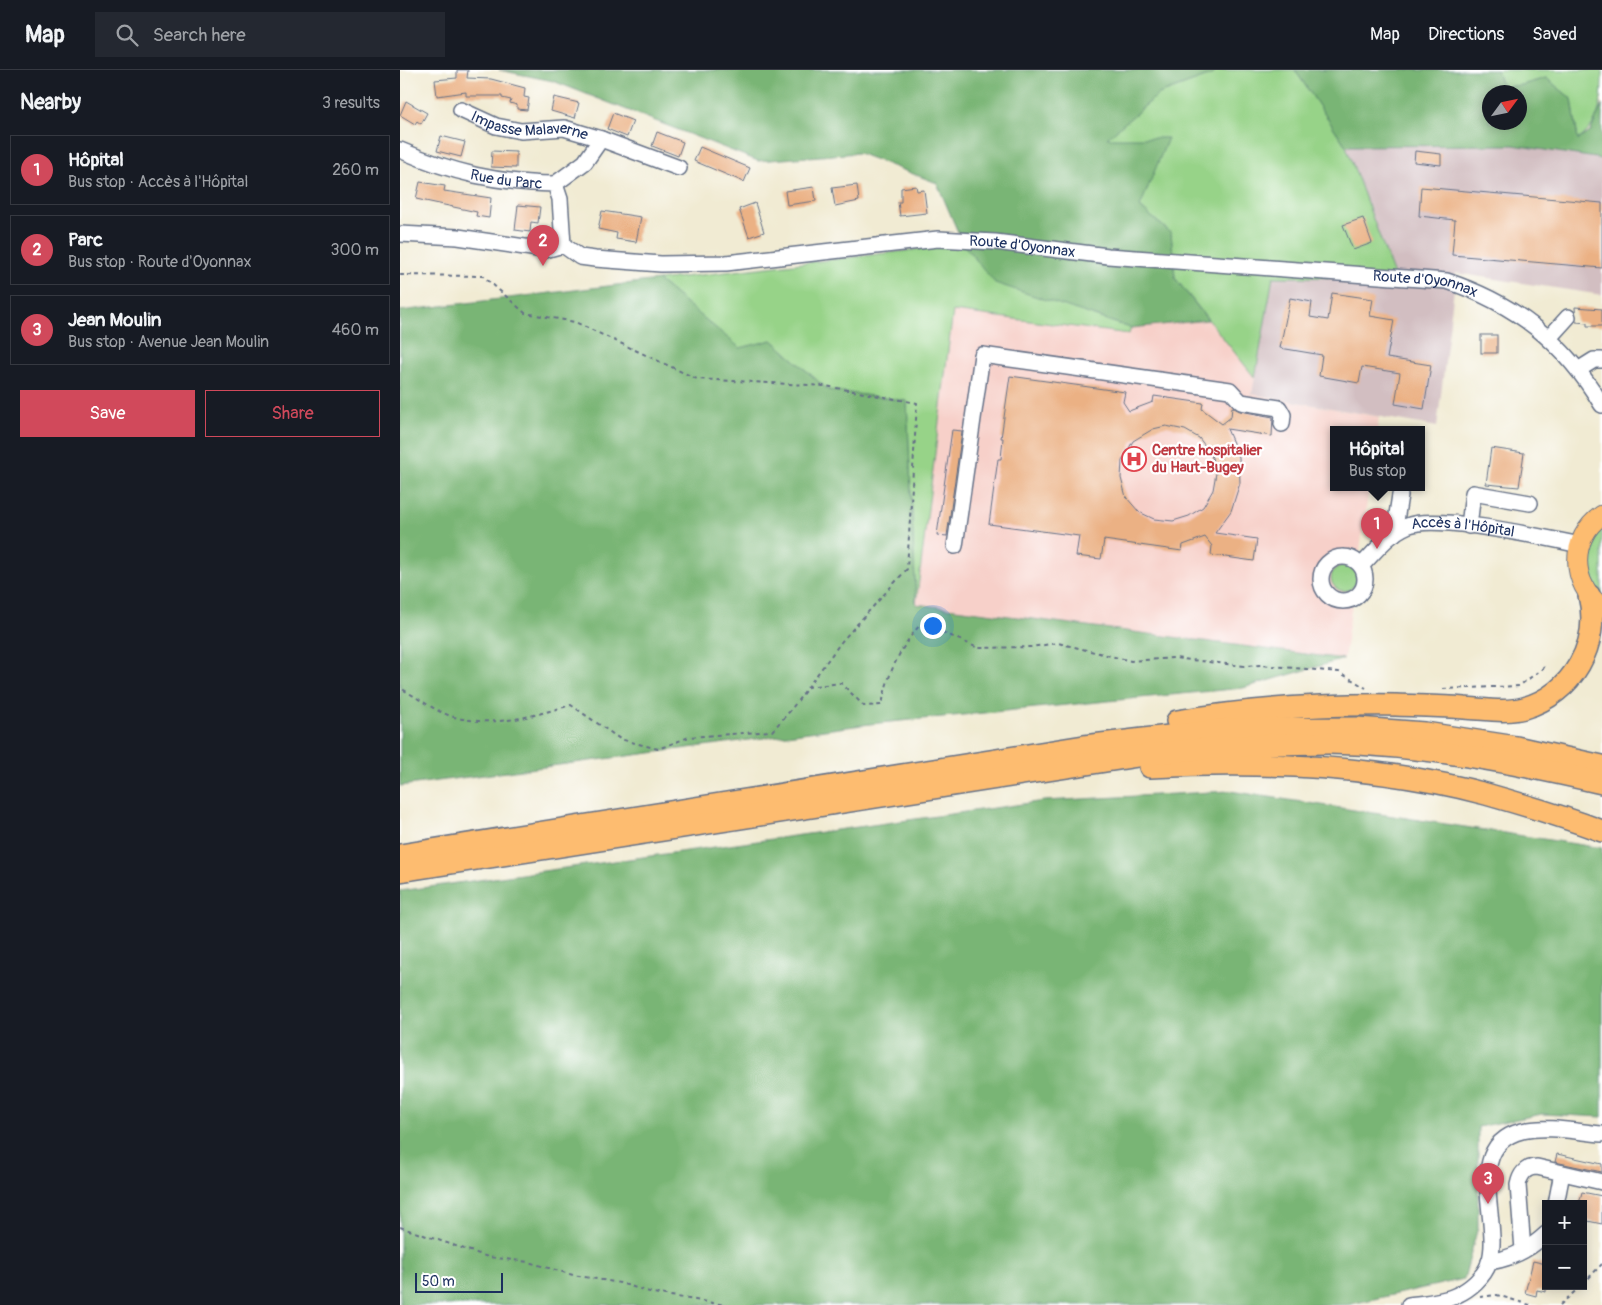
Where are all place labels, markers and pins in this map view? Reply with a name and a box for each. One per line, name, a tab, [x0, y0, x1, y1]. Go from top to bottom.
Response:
pin: 2	[527, 225, 559, 266]
place label: Centre hospitalier du Haut-Bugey	[1152, 441, 1263, 477]
hospital icon: Centre hospitalier du Haut-Bugey	[1121, 446, 1147, 472]
pin: 1	[1361, 508, 1393, 549]
pin: 3	[1472, 1163, 1504, 1204]

